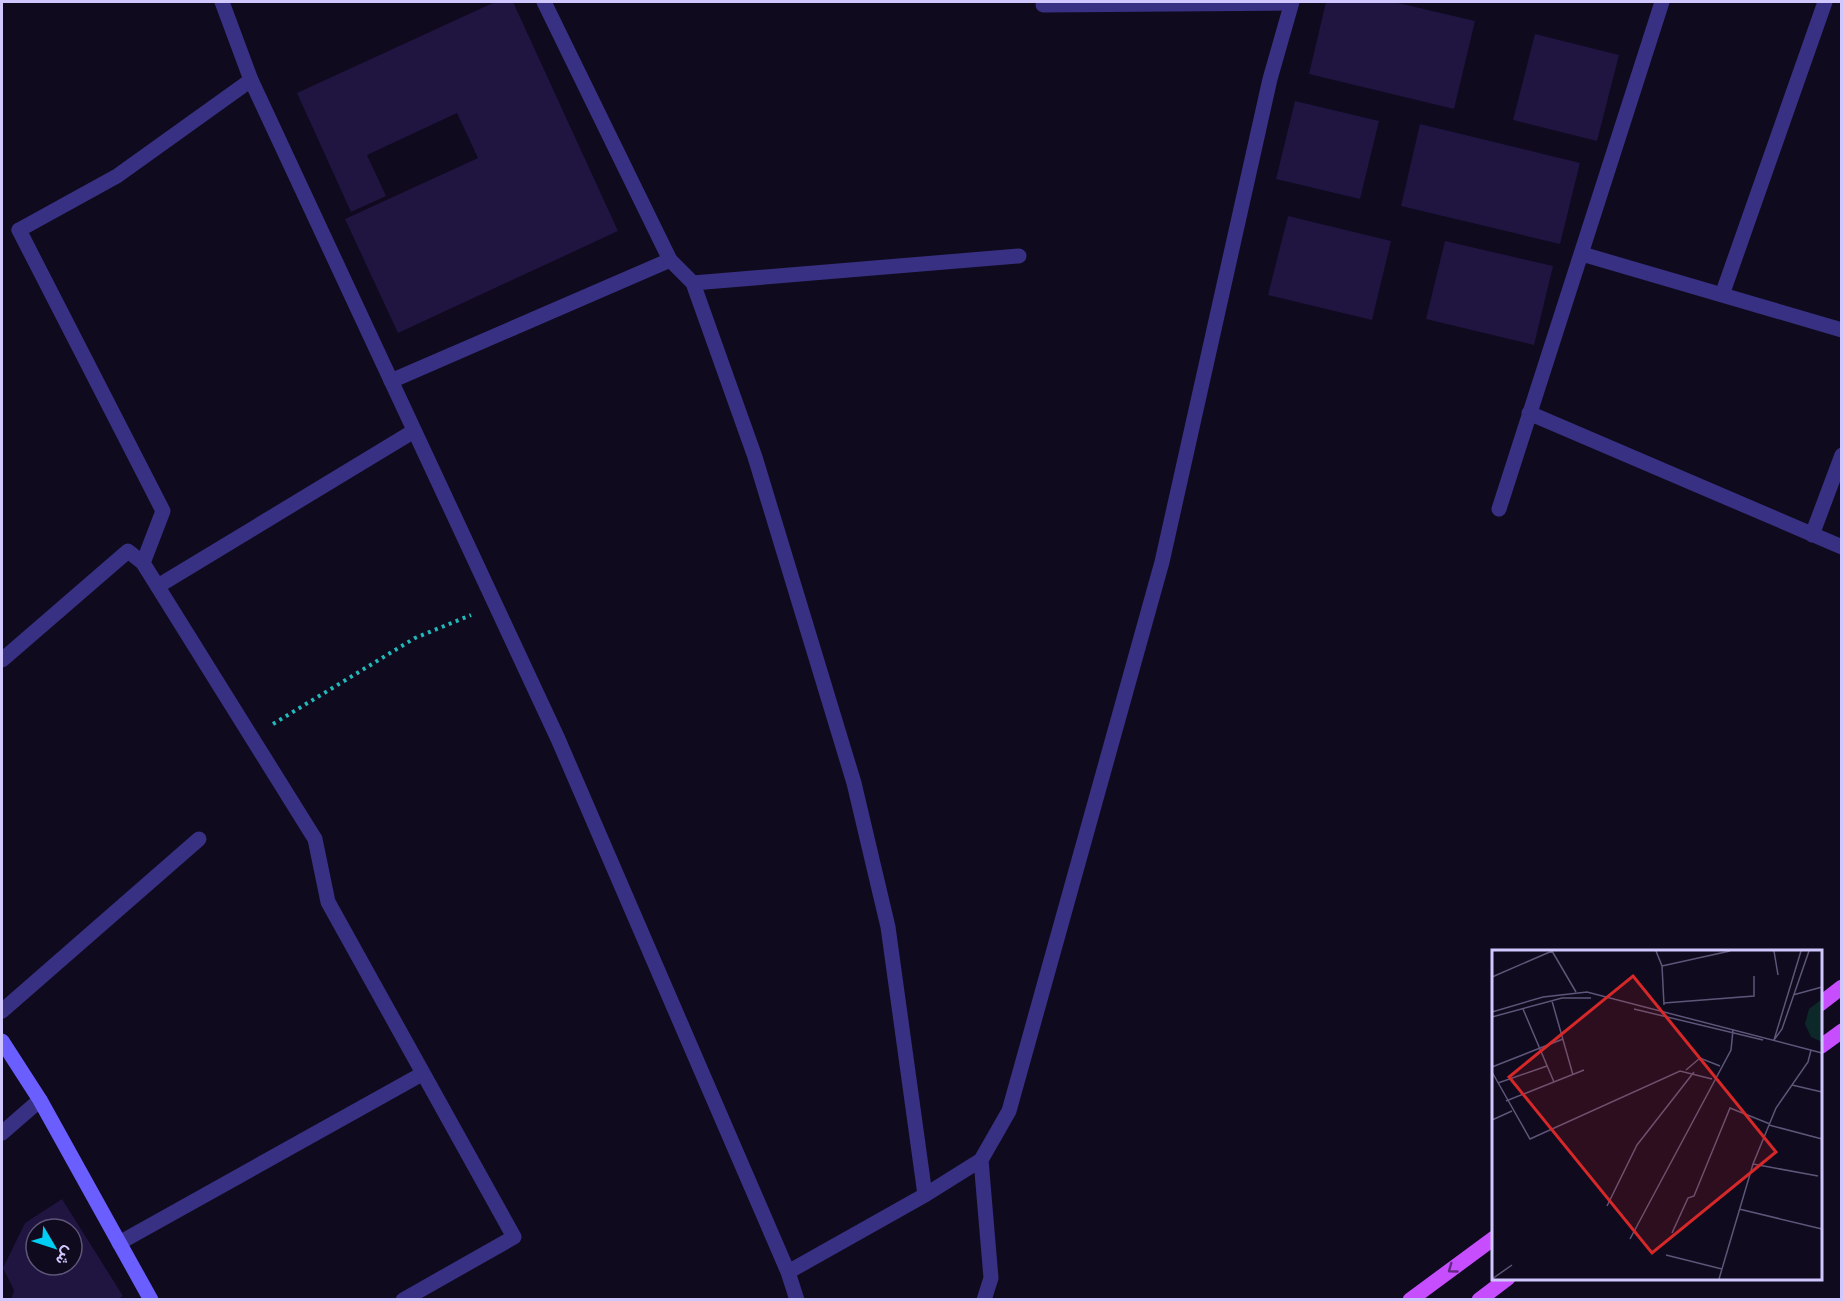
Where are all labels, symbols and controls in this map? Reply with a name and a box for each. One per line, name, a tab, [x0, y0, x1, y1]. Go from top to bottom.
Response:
inset map	[1492, 950, 1822, 1280]
north arrow	[24, 1217, 84, 1277]
text: ش	[52, 1243, 79, 1270]
one-way arrow	[1447, 1261, 1458, 1272]

